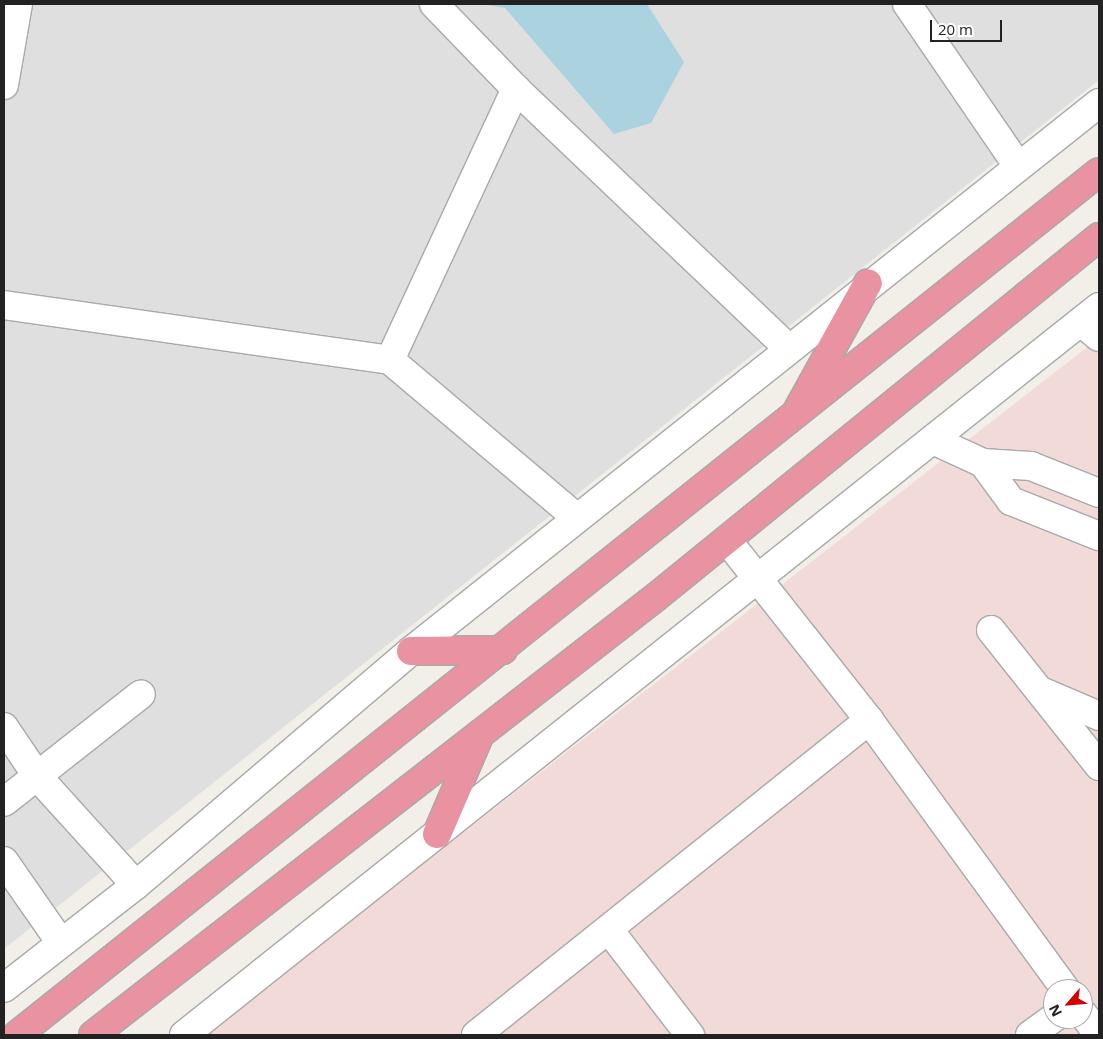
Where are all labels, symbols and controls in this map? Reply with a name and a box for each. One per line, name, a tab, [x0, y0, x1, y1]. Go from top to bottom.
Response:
scale bar	[933, 10, 1006, 42]
text: 20 m	[938, 19, 973, 39]
north arrow	[1043, 979, 1093, 1029]
text: N	[1044, 1001, 1066, 1020]

